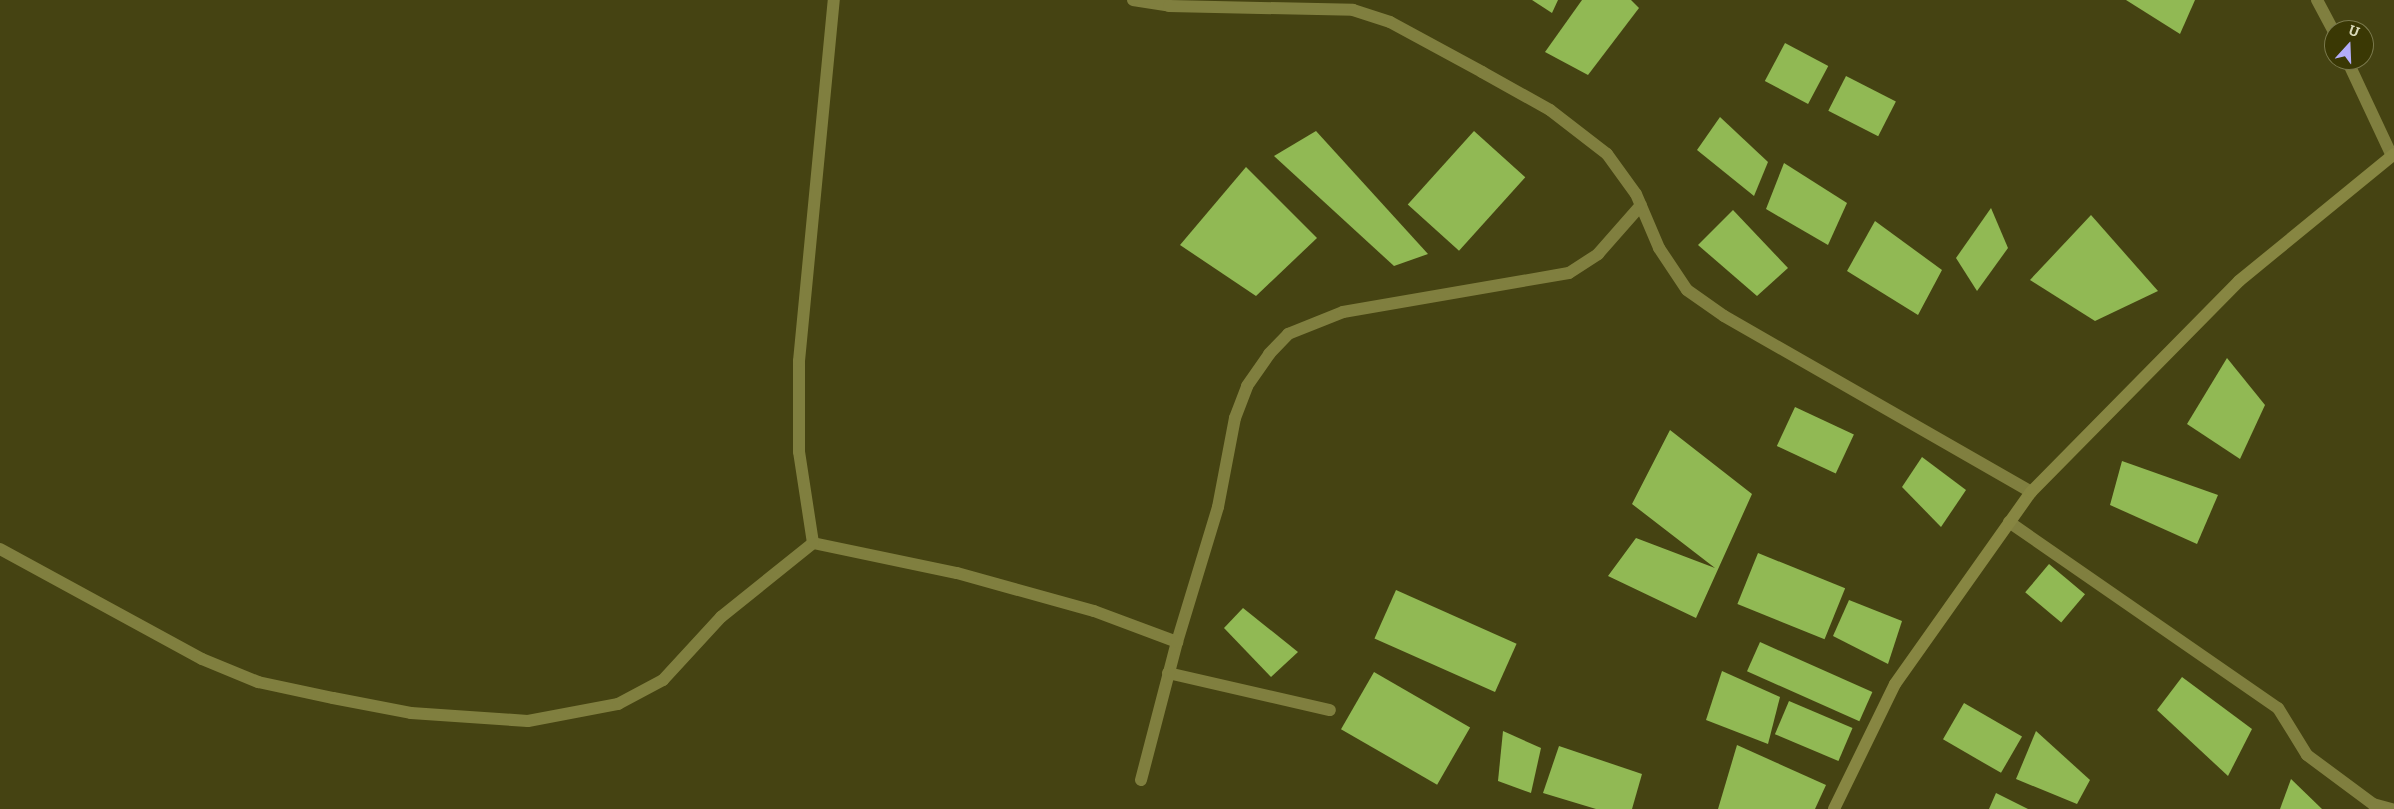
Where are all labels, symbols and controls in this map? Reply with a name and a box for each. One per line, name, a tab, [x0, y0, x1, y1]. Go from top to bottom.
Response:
north arrow	[2324, 20, 2374, 70]
text: U	[2346, 22, 2362, 41]

